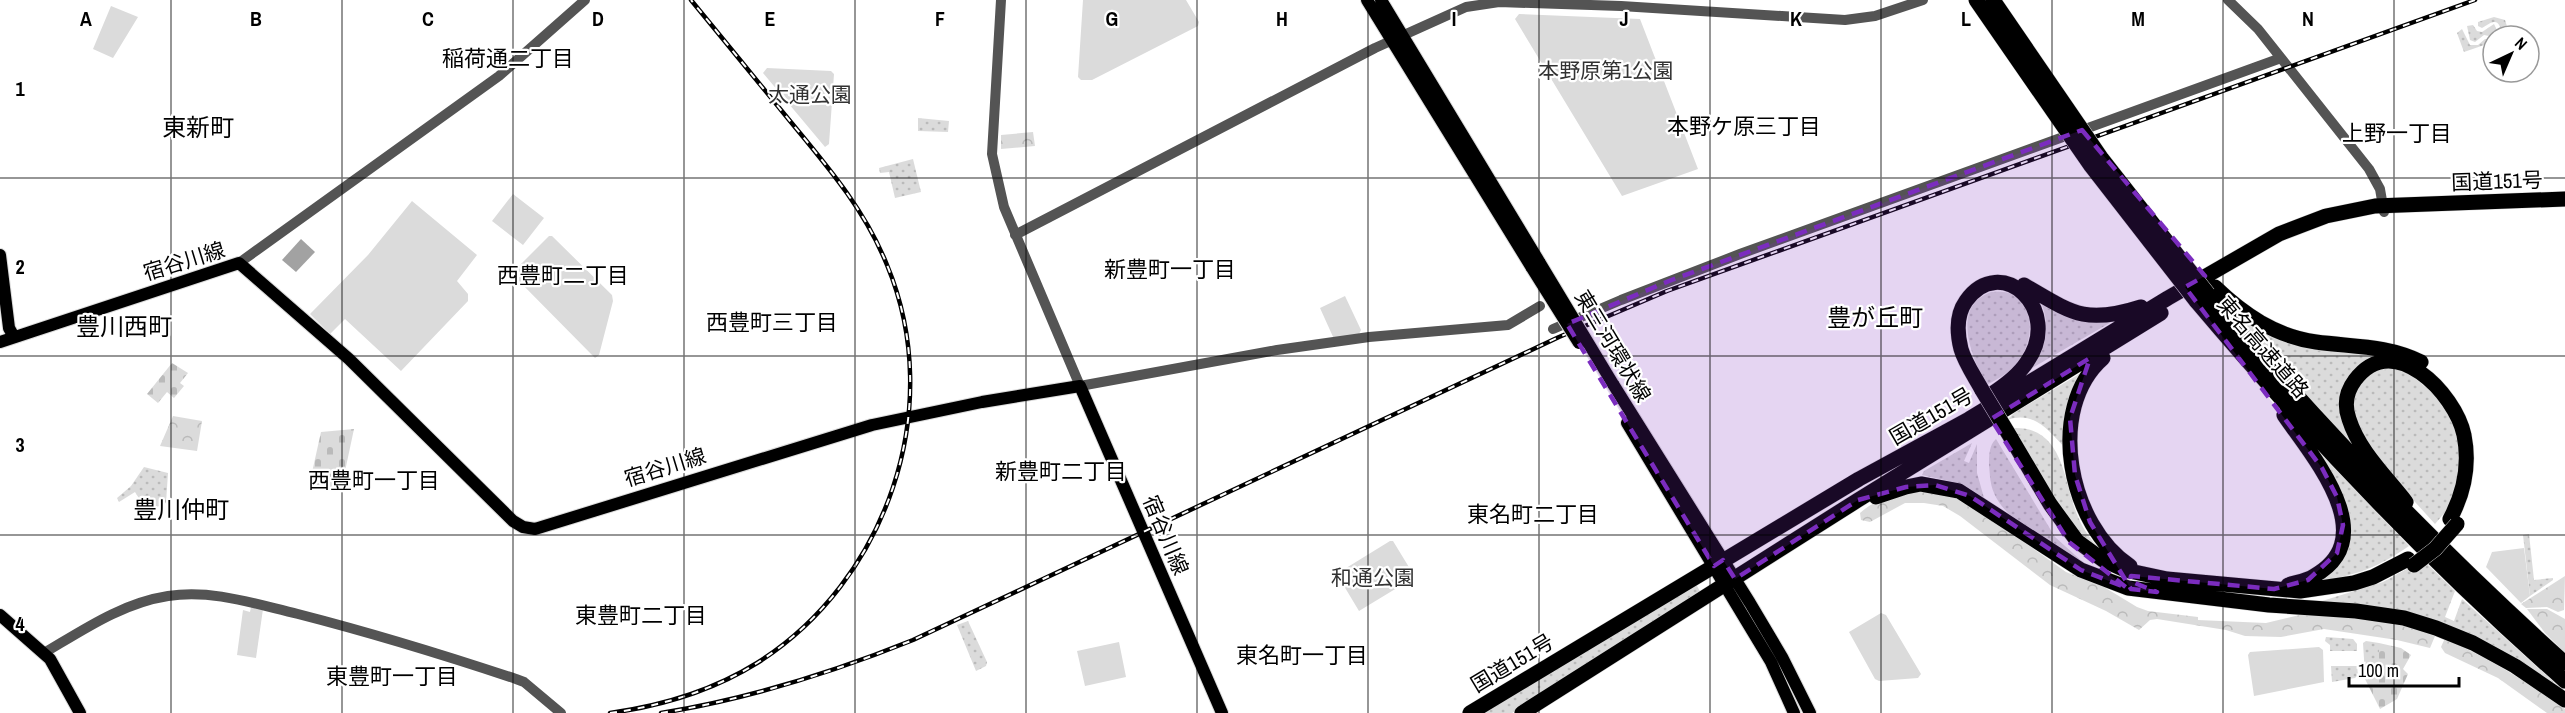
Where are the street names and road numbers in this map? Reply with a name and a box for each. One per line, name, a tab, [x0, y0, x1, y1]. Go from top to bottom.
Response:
street label: 国道151号	[2451, 165, 2543, 197]
street label: 宿谷川線	[140, 235, 228, 287]
street label: 東三河環状線	[1568, 285, 1658, 407]
street label: 東名高速道路	[2211, 290, 2315, 404]
street label: 国道151号	[1884, 381, 1978, 451]
street label: 宿谷川線	[621, 441, 709, 493]
street label: 宿谷川線	[1136, 491, 1196, 579]
street label: 国道151号	[1465, 627, 1559, 699]

